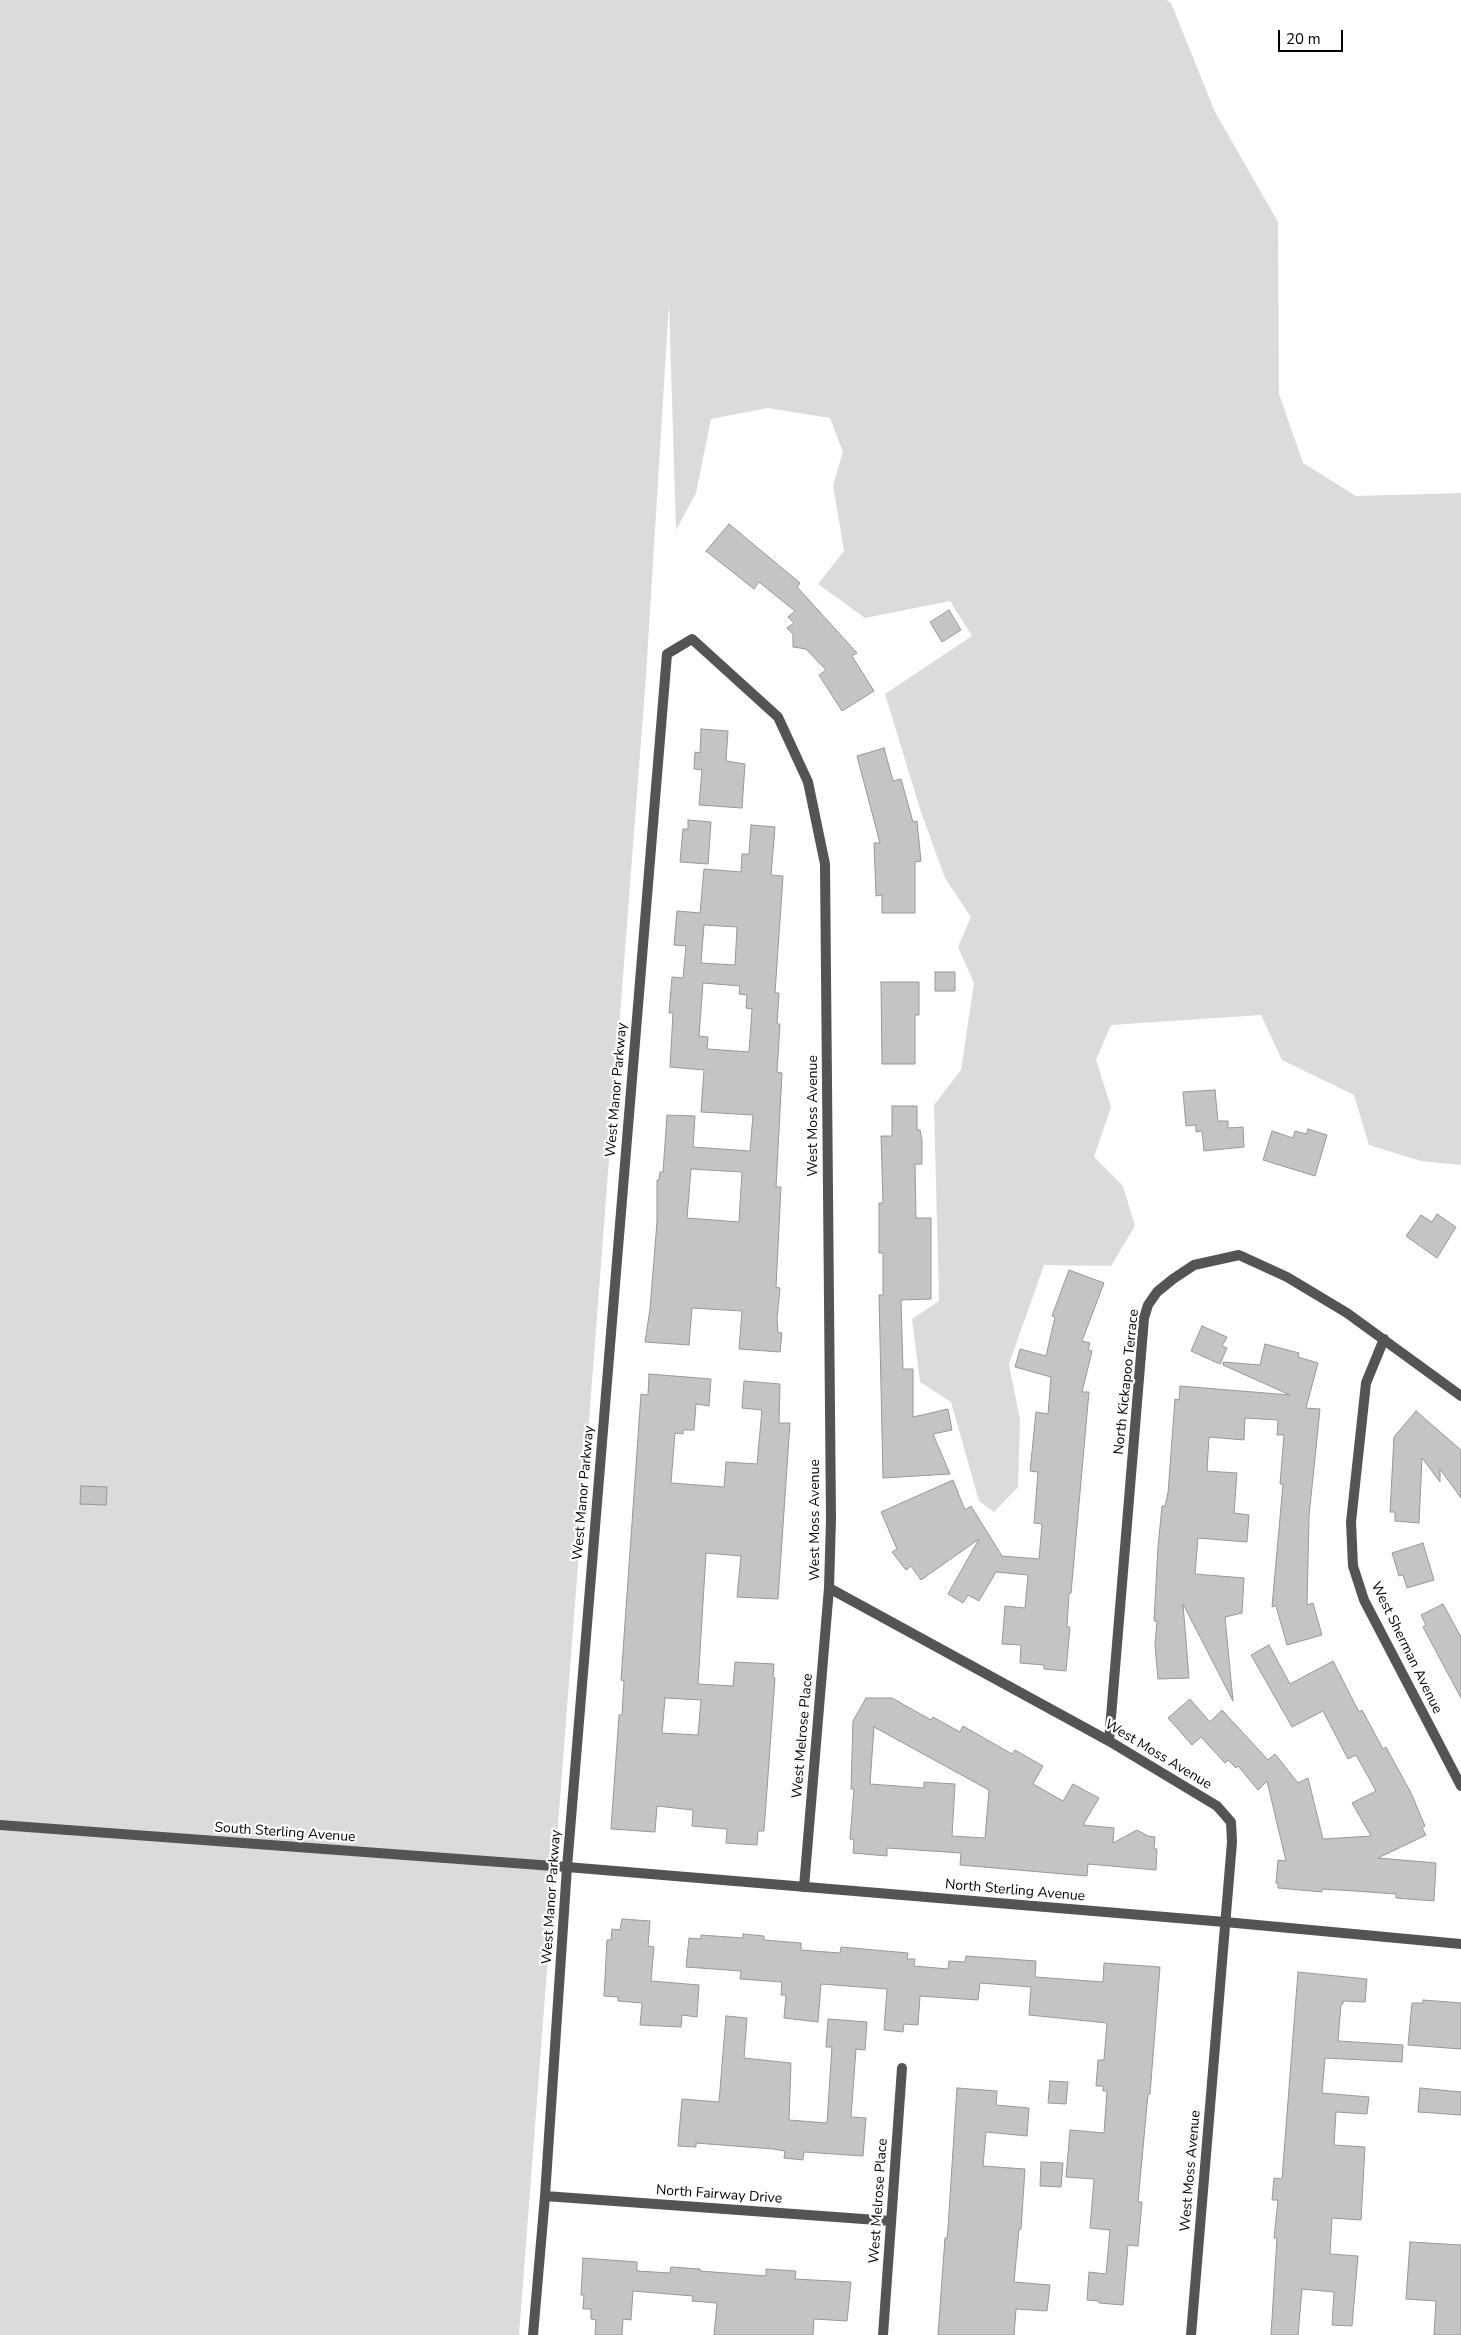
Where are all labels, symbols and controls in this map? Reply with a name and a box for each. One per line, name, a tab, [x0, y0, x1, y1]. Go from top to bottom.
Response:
scale bar	[1281, 20, 1346, 52]
text: 20 m	[1286, 29, 1321, 49]
street label: West Manor Parkway	[603, 1022, 631, 1158]
street label: West Moss Avenue	[806, 1055, 822, 1177]
street label: North Kickapoo Terrace	[1111, 1308, 1143, 1456]
street label: West Manor Parkway	[570, 1425, 598, 1561]
street label: West Moss Avenue	[808, 1459, 824, 1581]
street label: West Sherman Avenue	[1367, 1579, 1445, 1717]
street label: West Melrose Place	[789, 1673, 817, 1799]
street label: West Moss Avenue	[1102, 1716, 1214, 1794]
street label: South Sterling Avenue	[214, 1820, 356, 1846]
street label: West Manor Parkway	[539, 1829, 565, 1965]
street label: North Sterling Avenue	[944, 1877, 1086, 1905]
street label: West Moss Avenue	[1177, 2110, 1205, 2232]
street label: West Melrose Place	[866, 2138, 892, 2264]
street label: North Fairway Drive	[655, 2182, 783, 2208]

